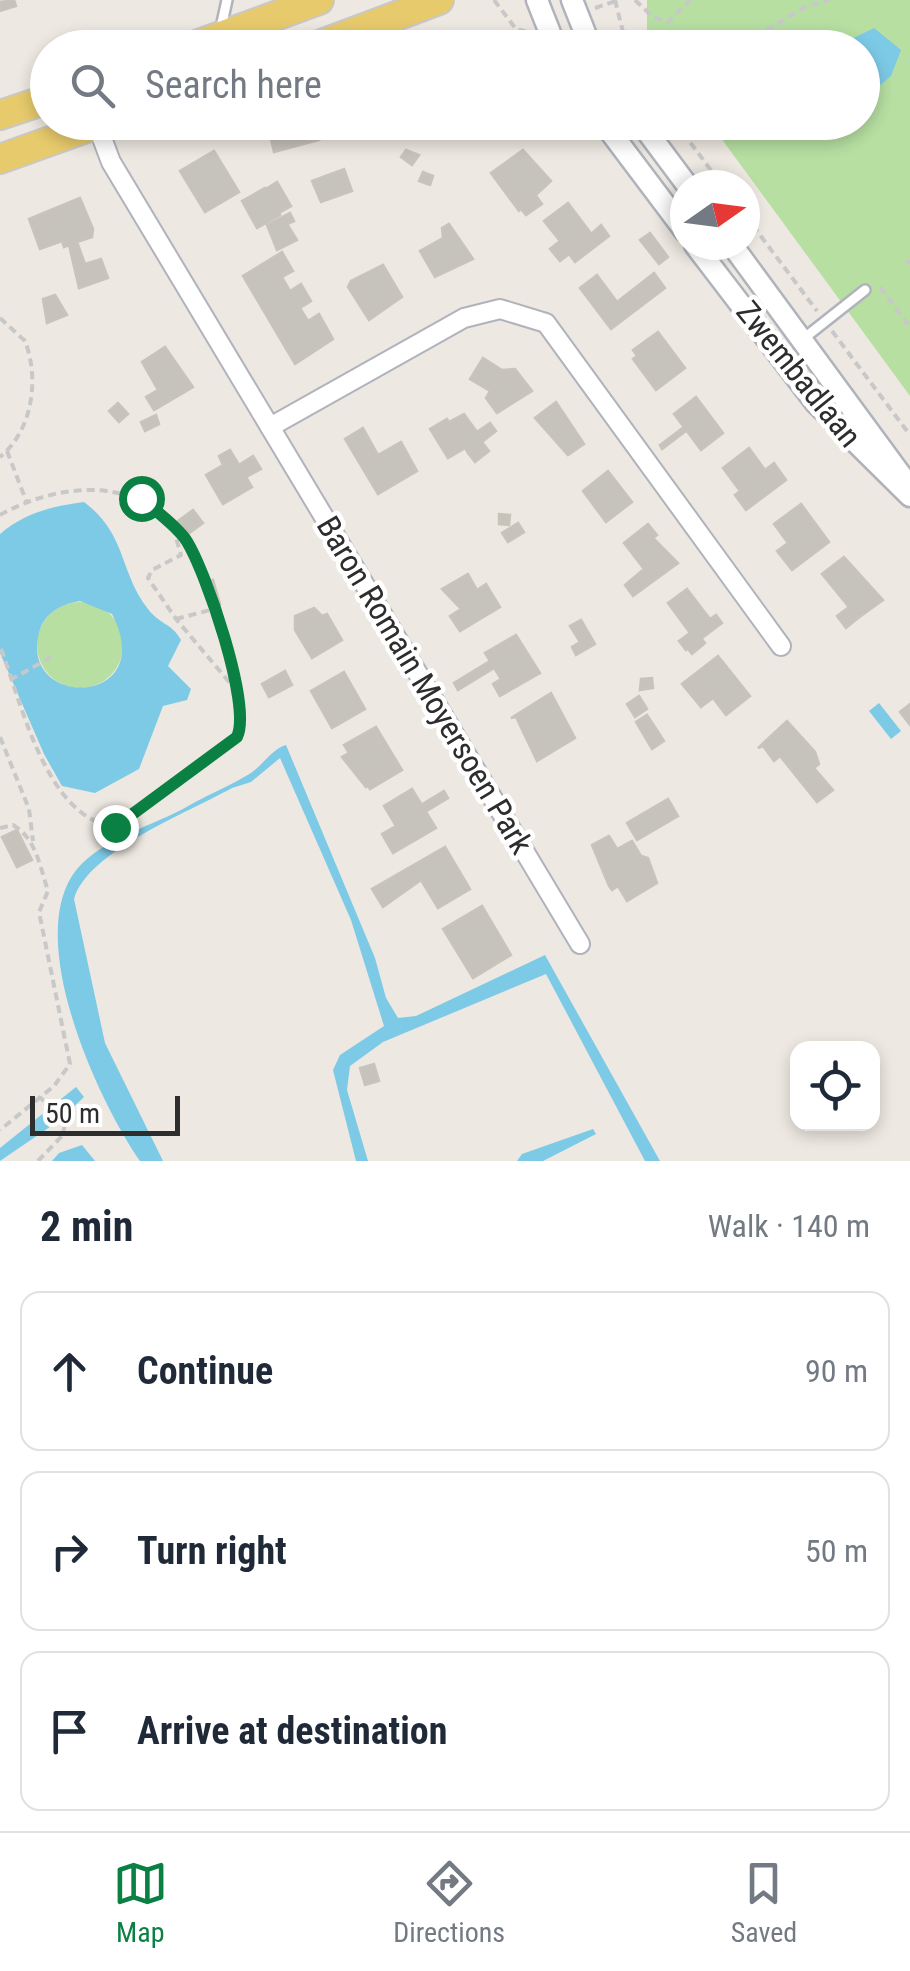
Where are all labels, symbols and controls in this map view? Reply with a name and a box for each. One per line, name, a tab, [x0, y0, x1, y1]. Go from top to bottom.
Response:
search box	[30, 30, 880, 140]
icon: search	[65, 58, 120, 113]
text: Search here	[145, 63, 322, 107]
north arrow	[670, 170, 760, 260]
street label: Zwembadlaan	[729, 293, 869, 455]
route start	[119, 476, 165, 522]
street label: Baron Romain Moyersoen Park	[309, 509, 541, 861]
route end	[93, 805, 139, 851]
map controls	[790, 1041, 880, 1131]
button: locate	[790, 1041, 880, 1131]
scale bar	[30, 1091, 180, 1136]
text: 50 m	[45, 1097, 100, 1130]
text: 2 min	[40, 1202, 133, 1251]
text: Walk · 140 m	[708, 1207, 870, 1245]
icon: ahead	[42, 1344, 97, 1399]
text: Continue	[137, 1349, 273, 1393]
text: 90 m	[805, 1352, 868, 1390]
icon: right	[42, 1524, 97, 1579]
text: Turn right	[137, 1529, 287, 1573]
text: 50 m	[805, 1532, 868, 1570]
icon: arrive	[42, 1704, 97, 1759]
text: Arrive at destination	[137, 1709, 447, 1753]
tab: Map	[113, 1856, 168, 1949]
tab: Directions	[393, 1856, 505, 1949]
tab: Saved	[731, 1856, 797, 1949]

